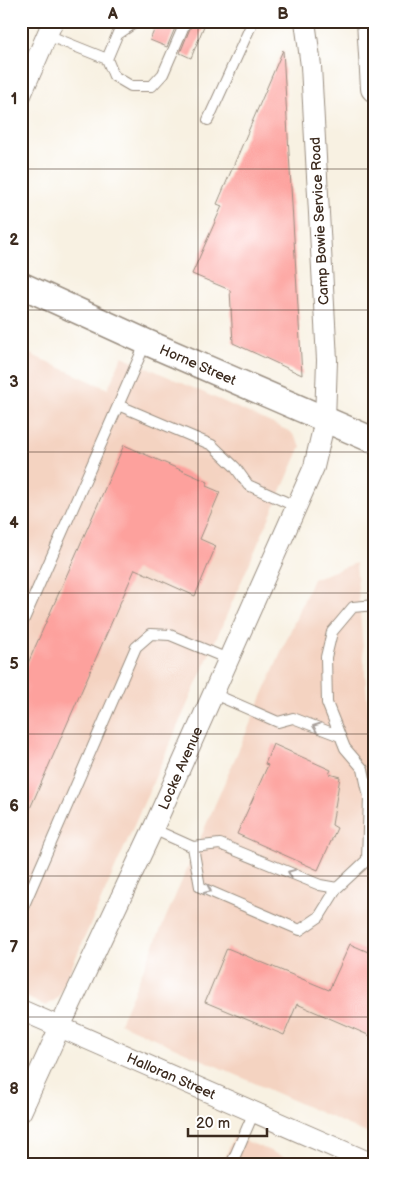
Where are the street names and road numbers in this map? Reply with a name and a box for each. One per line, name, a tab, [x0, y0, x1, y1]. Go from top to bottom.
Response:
street label: Camp Bowie Service Road	[307, 136, 332, 306]
street label: Horne Street	[157, 341, 239, 389]
street label: Locke Avenue	[155, 724, 206, 812]
street label: Halloran Street	[124, 1049, 219, 1103]

